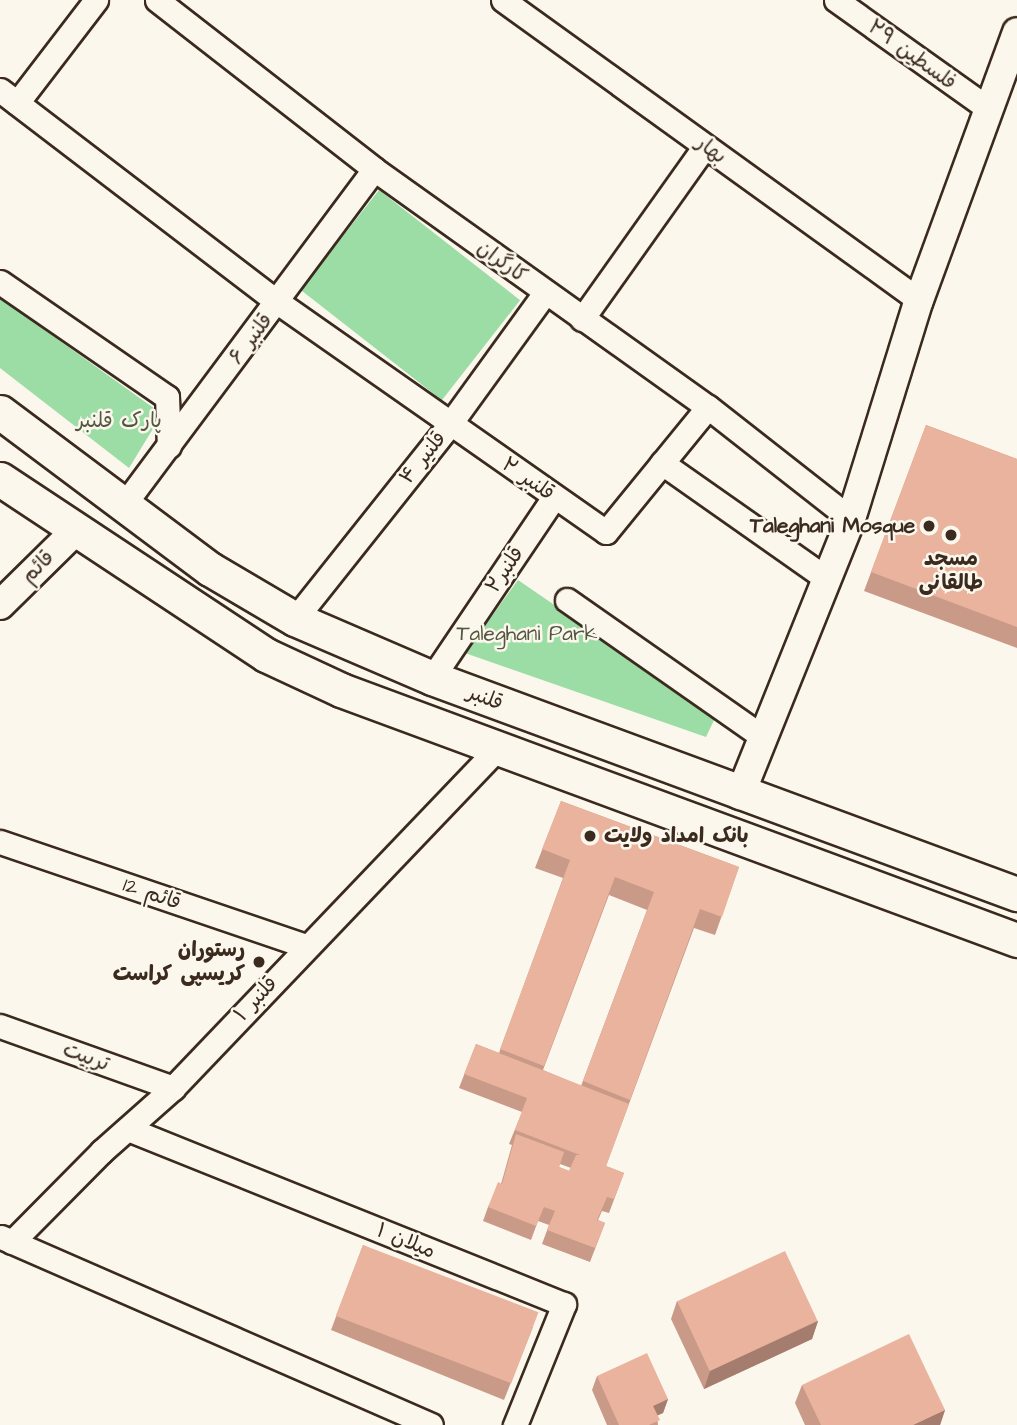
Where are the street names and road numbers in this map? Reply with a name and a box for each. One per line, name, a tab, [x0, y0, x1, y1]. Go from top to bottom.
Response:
street label: فلسطین ۲۹	[863, 14, 961, 96]
street label: بهار	[691, 130, 731, 170]
street label: کارگران	[472, 235, 532, 289]
street label: قلنبر ۶	[224, 308, 278, 370]
street label: قلنیر ۴	[394, 427, 452, 489]
street label: قلنبر ۲	[497, 452, 559, 506]
street label: قلنبر۲	[480, 542, 530, 598]
street label: قائم	[16, 545, 60, 589]
street label: قلنبر	[464, 680, 506, 716]
street label: قائم 12	[120, 872, 184, 916]
street label: قلنبر ۱	[229, 971, 283, 1027]
street label: تربیت	[59, 1037, 113, 1077]
street label: میلان ۱	[373, 1218, 439, 1264]

